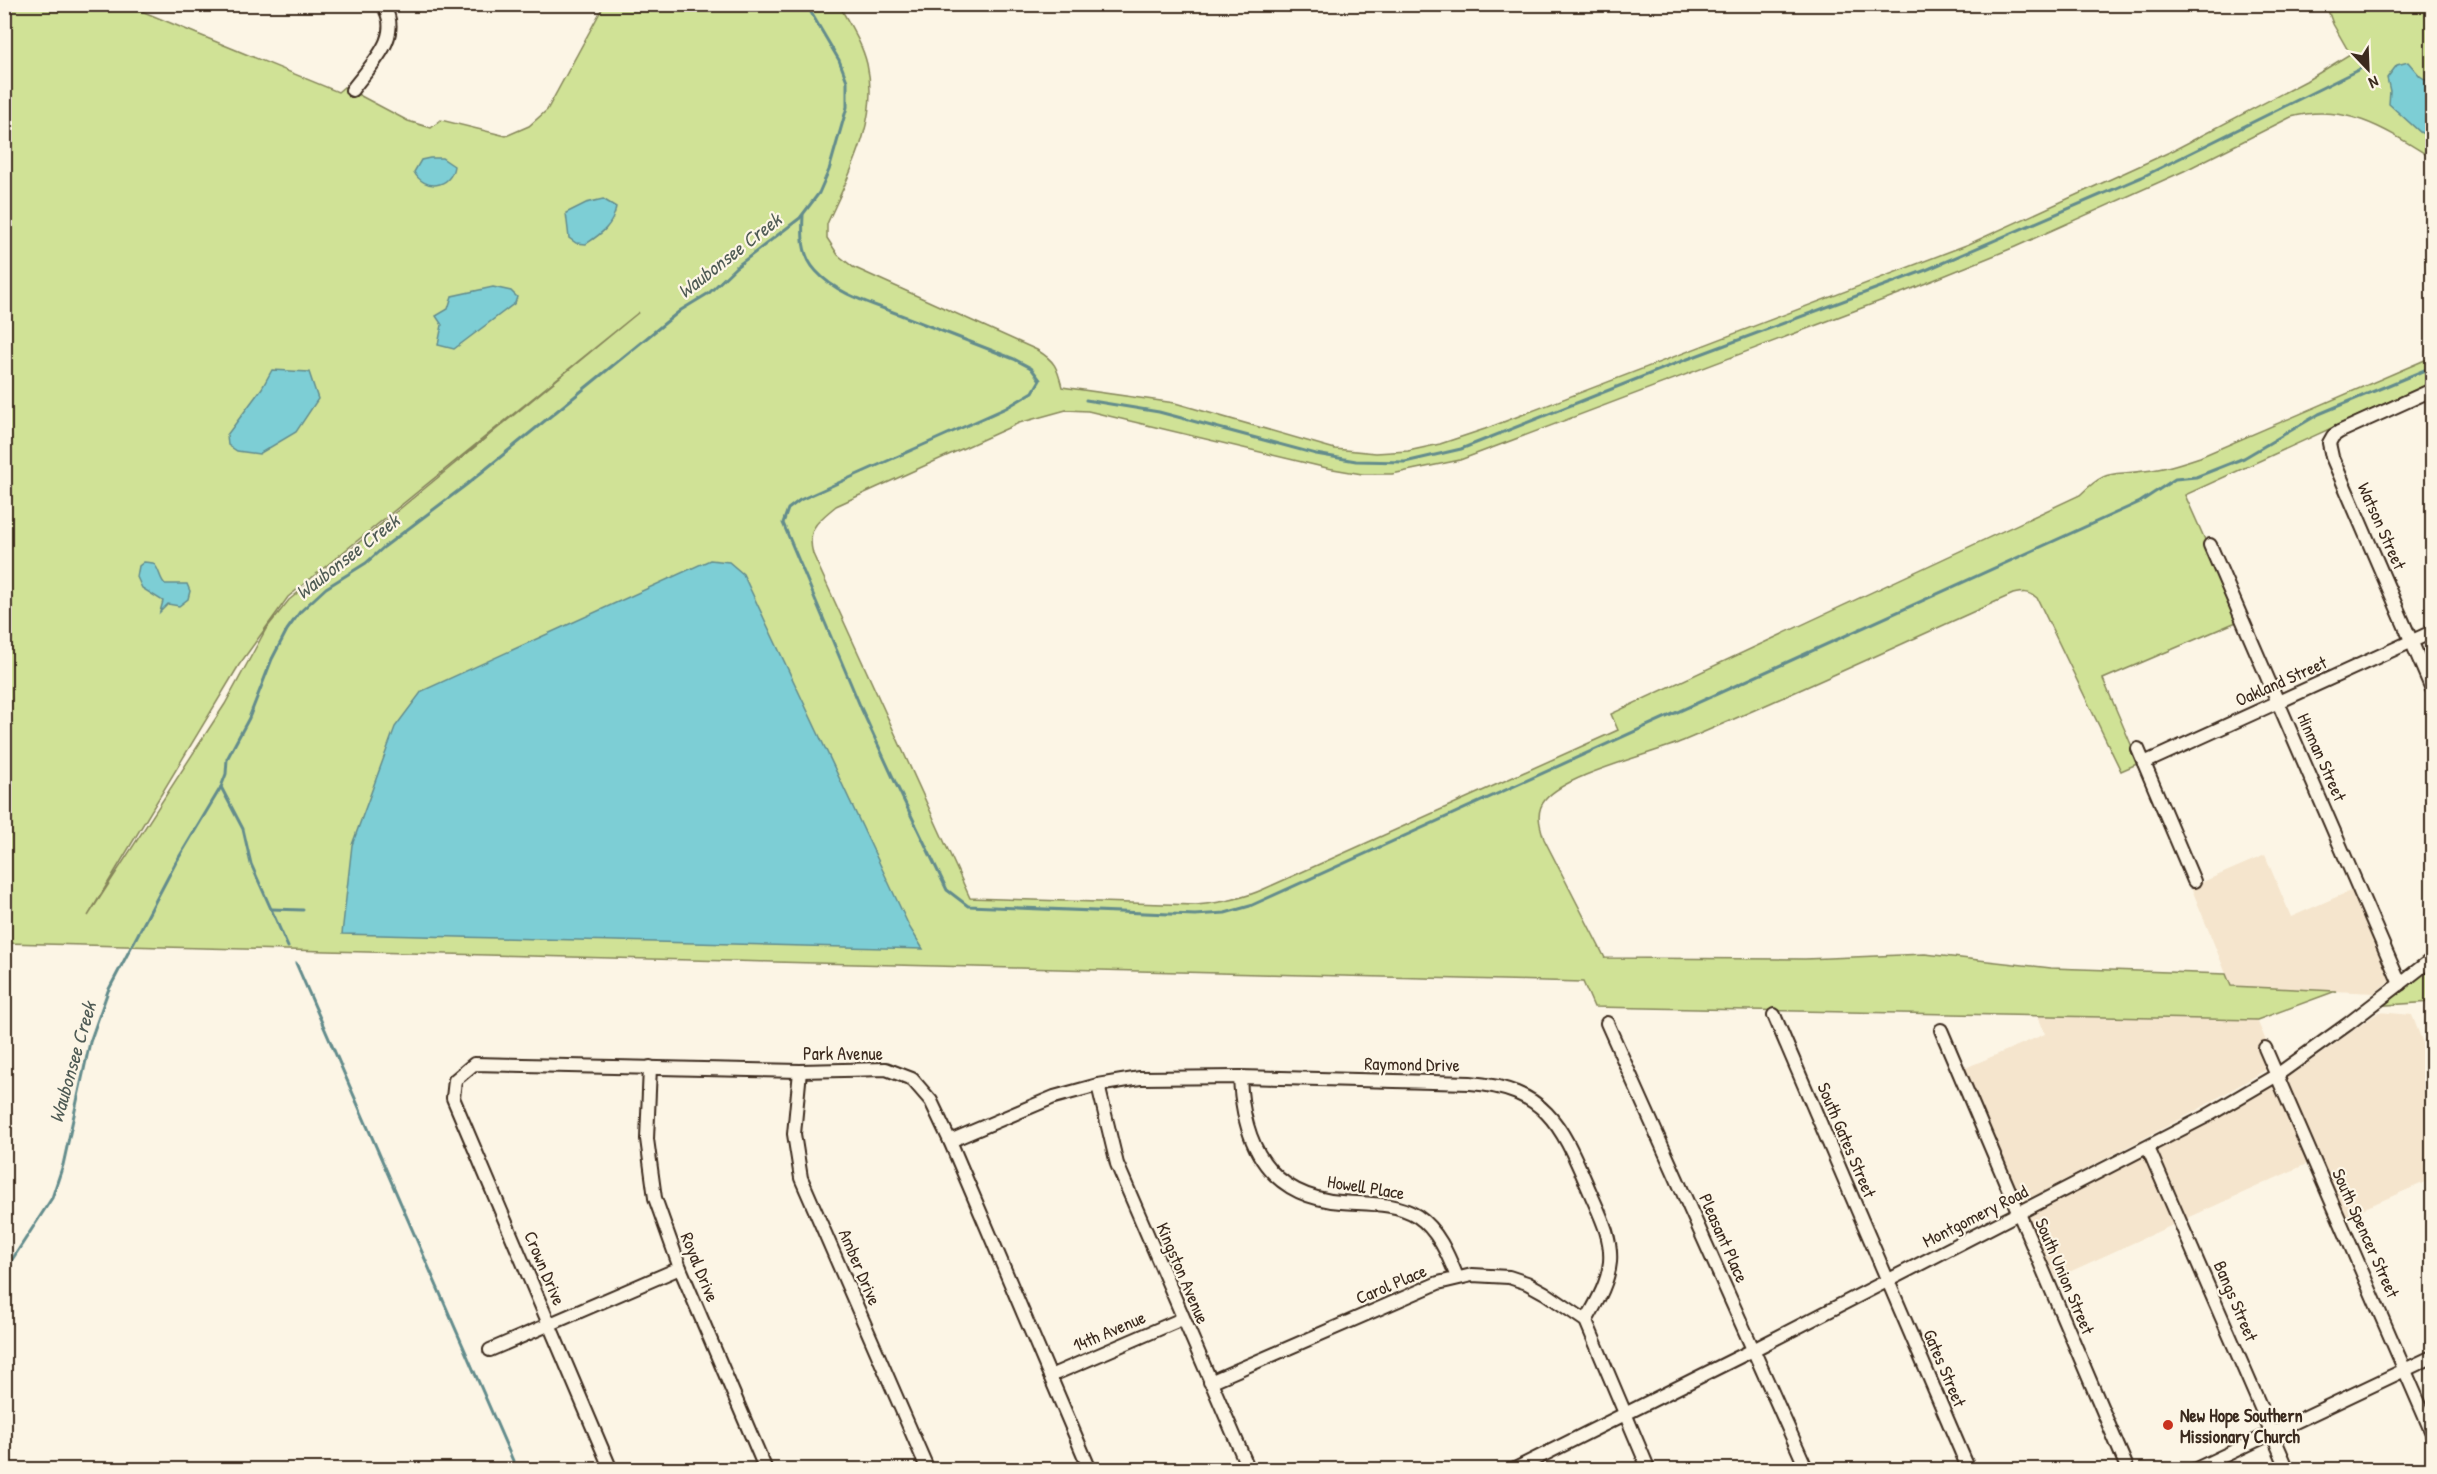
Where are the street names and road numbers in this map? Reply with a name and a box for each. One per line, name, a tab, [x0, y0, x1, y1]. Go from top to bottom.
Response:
street label: Watson Street	[2352, 479, 2413, 574]
street label: Oakland Street	[2231, 649, 2331, 712]
street label: Hinman Street	[2291, 709, 2353, 806]
street label: Park Avenue	[803, 1041, 883, 1066]
street label: Raymond Drive	[1364, 1051, 1460, 1077]
street label: South Gates Street	[1812, 1079, 1883, 1202]
street label: South Spencer Street	[2326, 1164, 2406, 1302]
street label: Howell Place	[1326, 1169, 1406, 1205]
street label: Montgomery Road	[1918, 1179, 2032, 1253]
street label: Pleasant Place	[1693, 1190, 1755, 1286]
street label: South Union Street	[2029, 1214, 2101, 1339]
street label: Kingston Avenue	[1150, 1218, 1216, 1328]
street label: Amber Drive	[833, 1225, 887, 1309]
street label: Crown Drive	[518, 1227, 572, 1309]
street label: Royal Drive	[675, 1229, 725, 1305]
street label: Bangs Street	[2208, 1257, 2264, 1346]
street label: Carol Place	[1352, 1258, 1430, 1310]
street label: 14th Avenue	[1069, 1304, 1149, 1358]
street label: Gates Street	[1917, 1325, 1973, 1411]

